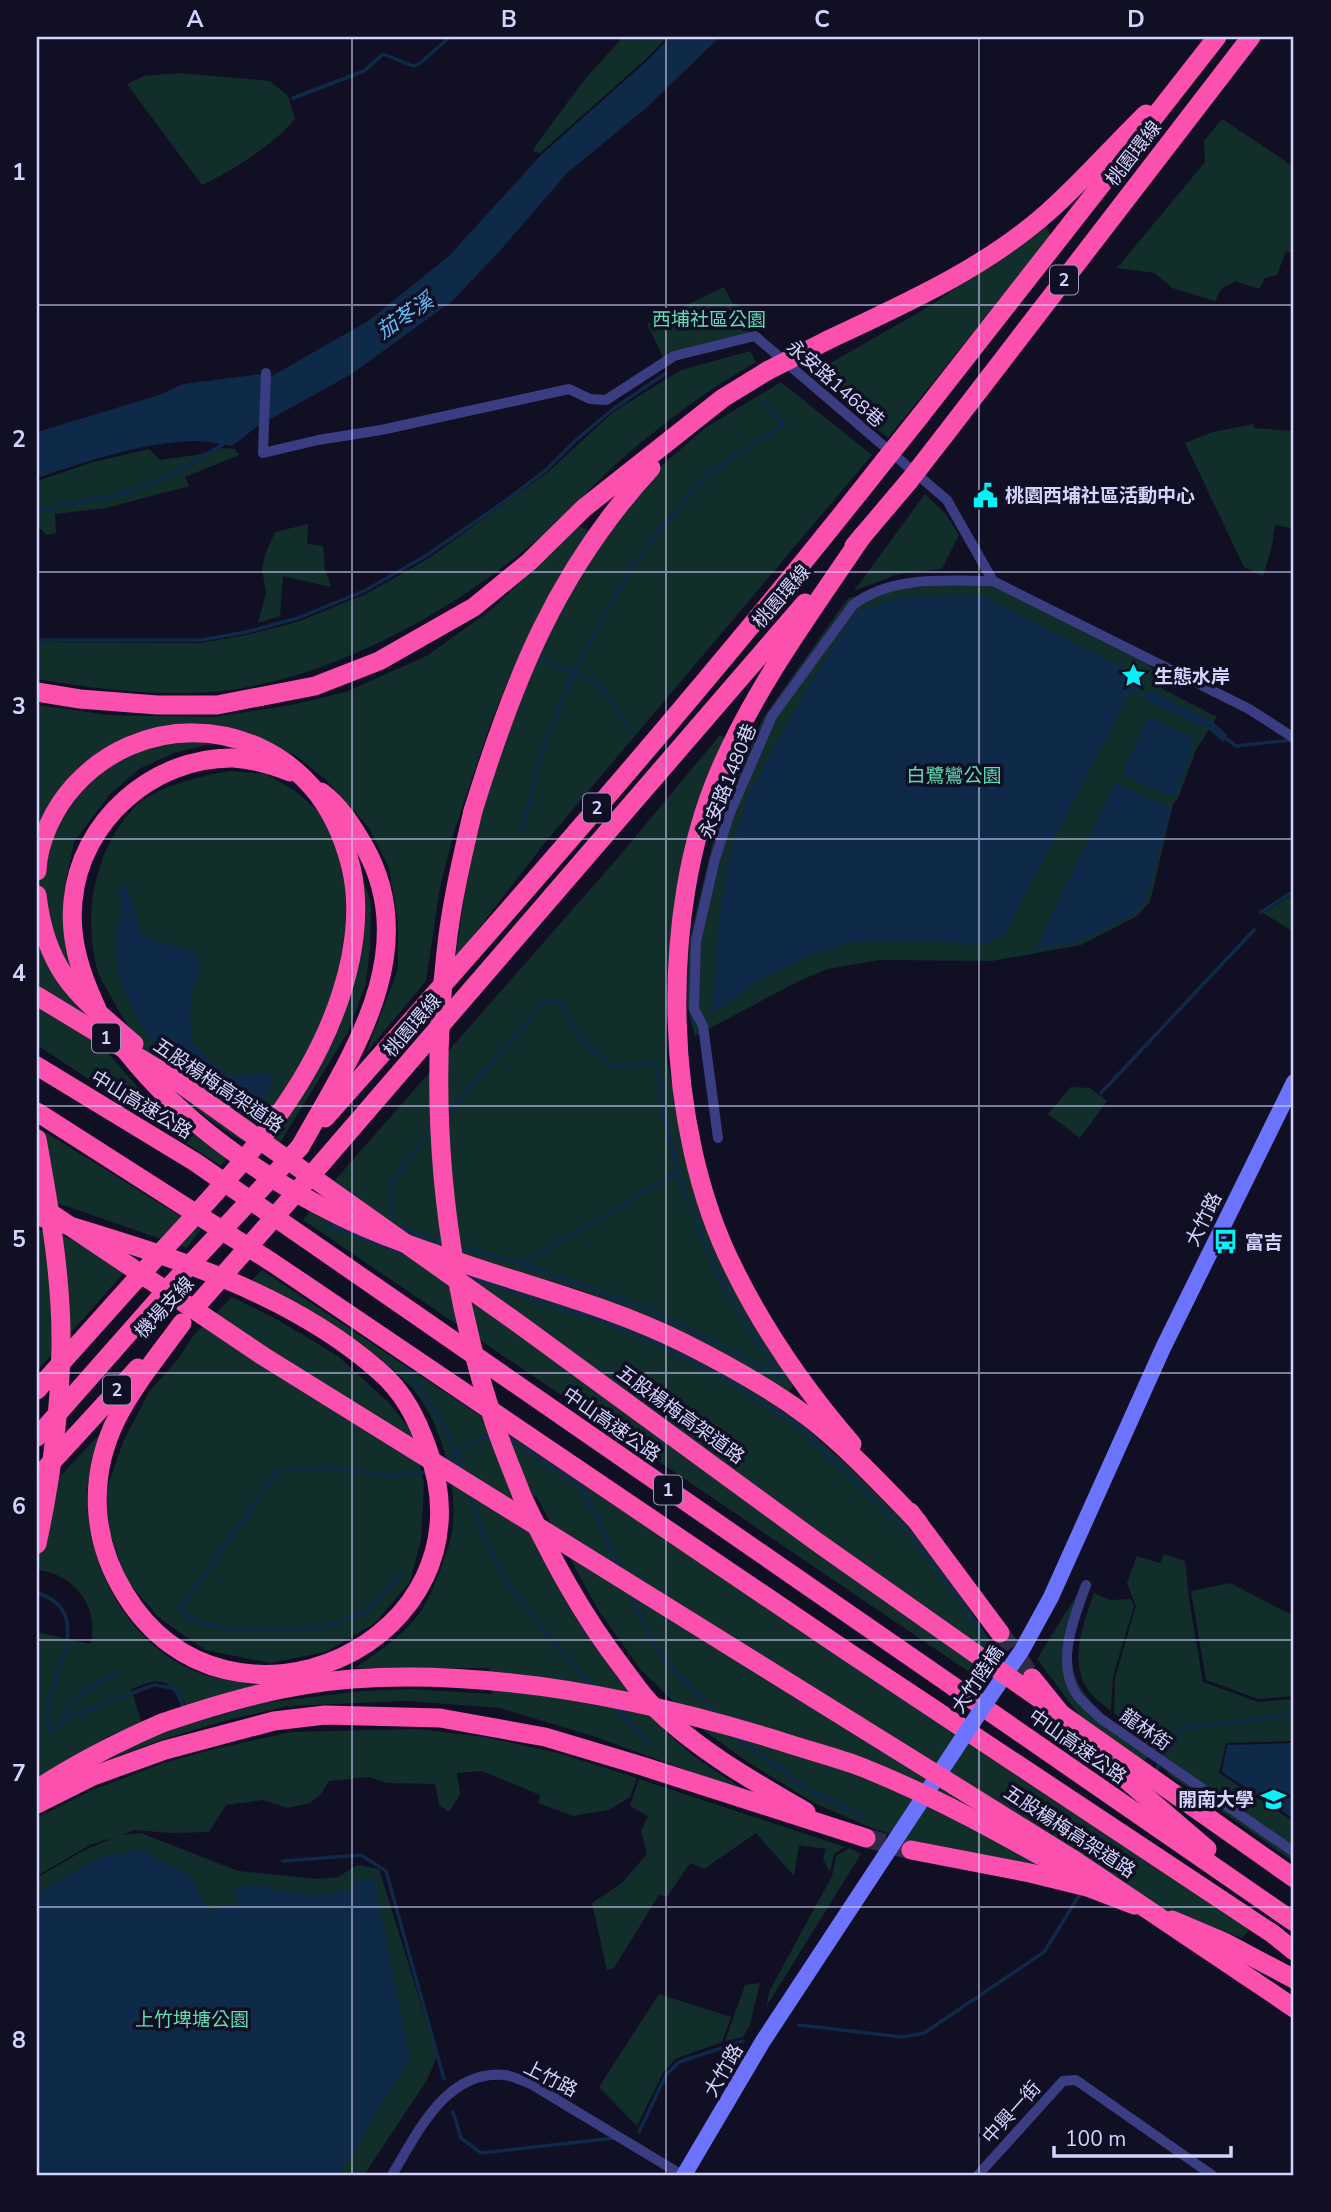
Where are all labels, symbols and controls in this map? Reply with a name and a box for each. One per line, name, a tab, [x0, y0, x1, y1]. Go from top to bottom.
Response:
text: A	[186, 4, 204, 35]
text: B	[501, 4, 517, 35]
text: C	[814, 4, 830, 35]
text: D	[1127, 4, 1145, 35]
street label: 桃園環線	[1100, 116, 1167, 192]
text: 1	[12, 157, 26, 188]
road number: 2	[1050, 266, 1078, 294]
water label: 茄苳溪	[371, 285, 441, 345]
park label: 西埔社區公園	[652, 307, 766, 333]
street label: 永安路1468巷	[781, 334, 890, 433]
text: 2	[12, 424, 26, 455]
public building icon: 桃園西埔社區活動中心	[971, 481, 999, 509]
place label: 桃園西埔社區活動中心	[1005, 483, 1195, 509]
street label: 桃園環線	[747, 559, 817, 634]
place icon: 生態水岸	[1120, 662, 1148, 690]
place label: 生態水岸	[1154, 664, 1230, 690]
text: 3	[12, 691, 26, 722]
street label: 永安路1480巷	[693, 720, 763, 843]
park label: 白鷺鸞公園	[906, 763, 1002, 789]
road number: 2	[583, 794, 611, 822]
text: 4	[12, 958, 26, 989]
street label: 桃園環線	[378, 988, 448, 1063]
road number: 1	[92, 1023, 120, 1052]
street label: 五股楊梅高架道路	[148, 1033, 289, 1139]
street label: 中山高速公路	[86, 1064, 197, 1145]
street label: 大竹路	[1180, 1188, 1228, 1251]
text: 5	[12, 1224, 26, 1255]
bus stop icon: 富吉	[1211, 1228, 1239, 1256]
place label: 富吉	[1245, 1230, 1283, 1256]
street label: 機場支線	[129, 1271, 200, 1344]
street label: 五股楊梅高架道路	[611, 1360, 750, 1470]
road number: 2	[103, 1376, 131, 1405]
street label: 中山高速公路	[557, 1381, 666, 1468]
road number: 1	[654, 1476, 682, 1504]
text: 6	[12, 1491, 26, 1522]
street label: 大竹陸橋	[946, 1641, 1010, 1718]
street label: 中山高速公路	[1023, 1703, 1132, 1790]
street label: 龍林街	[1115, 1703, 1176, 1757]
text: 7	[12, 1758, 26, 1789]
street label: 五股楊梅高架道路	[999, 1780, 1140, 1884]
school or university icon: 開南大學	[1260, 1785, 1288, 1813]
place label: 開南大學	[1178, 1787, 1254, 1813]
park label: 上竹埤塘公園	[135, 2007, 249, 2033]
text: 8	[12, 2025, 26, 2056]
street label: 大竹路	[698, 2039, 749, 2102]
street label: 上竹路	[519, 2054, 582, 2103]
street label: 中興一街	[977, 2076, 1047, 2150]
scale bar	[1054, 2114, 1231, 2158]
text: 100 m	[1065, 2125, 1126, 2153]

